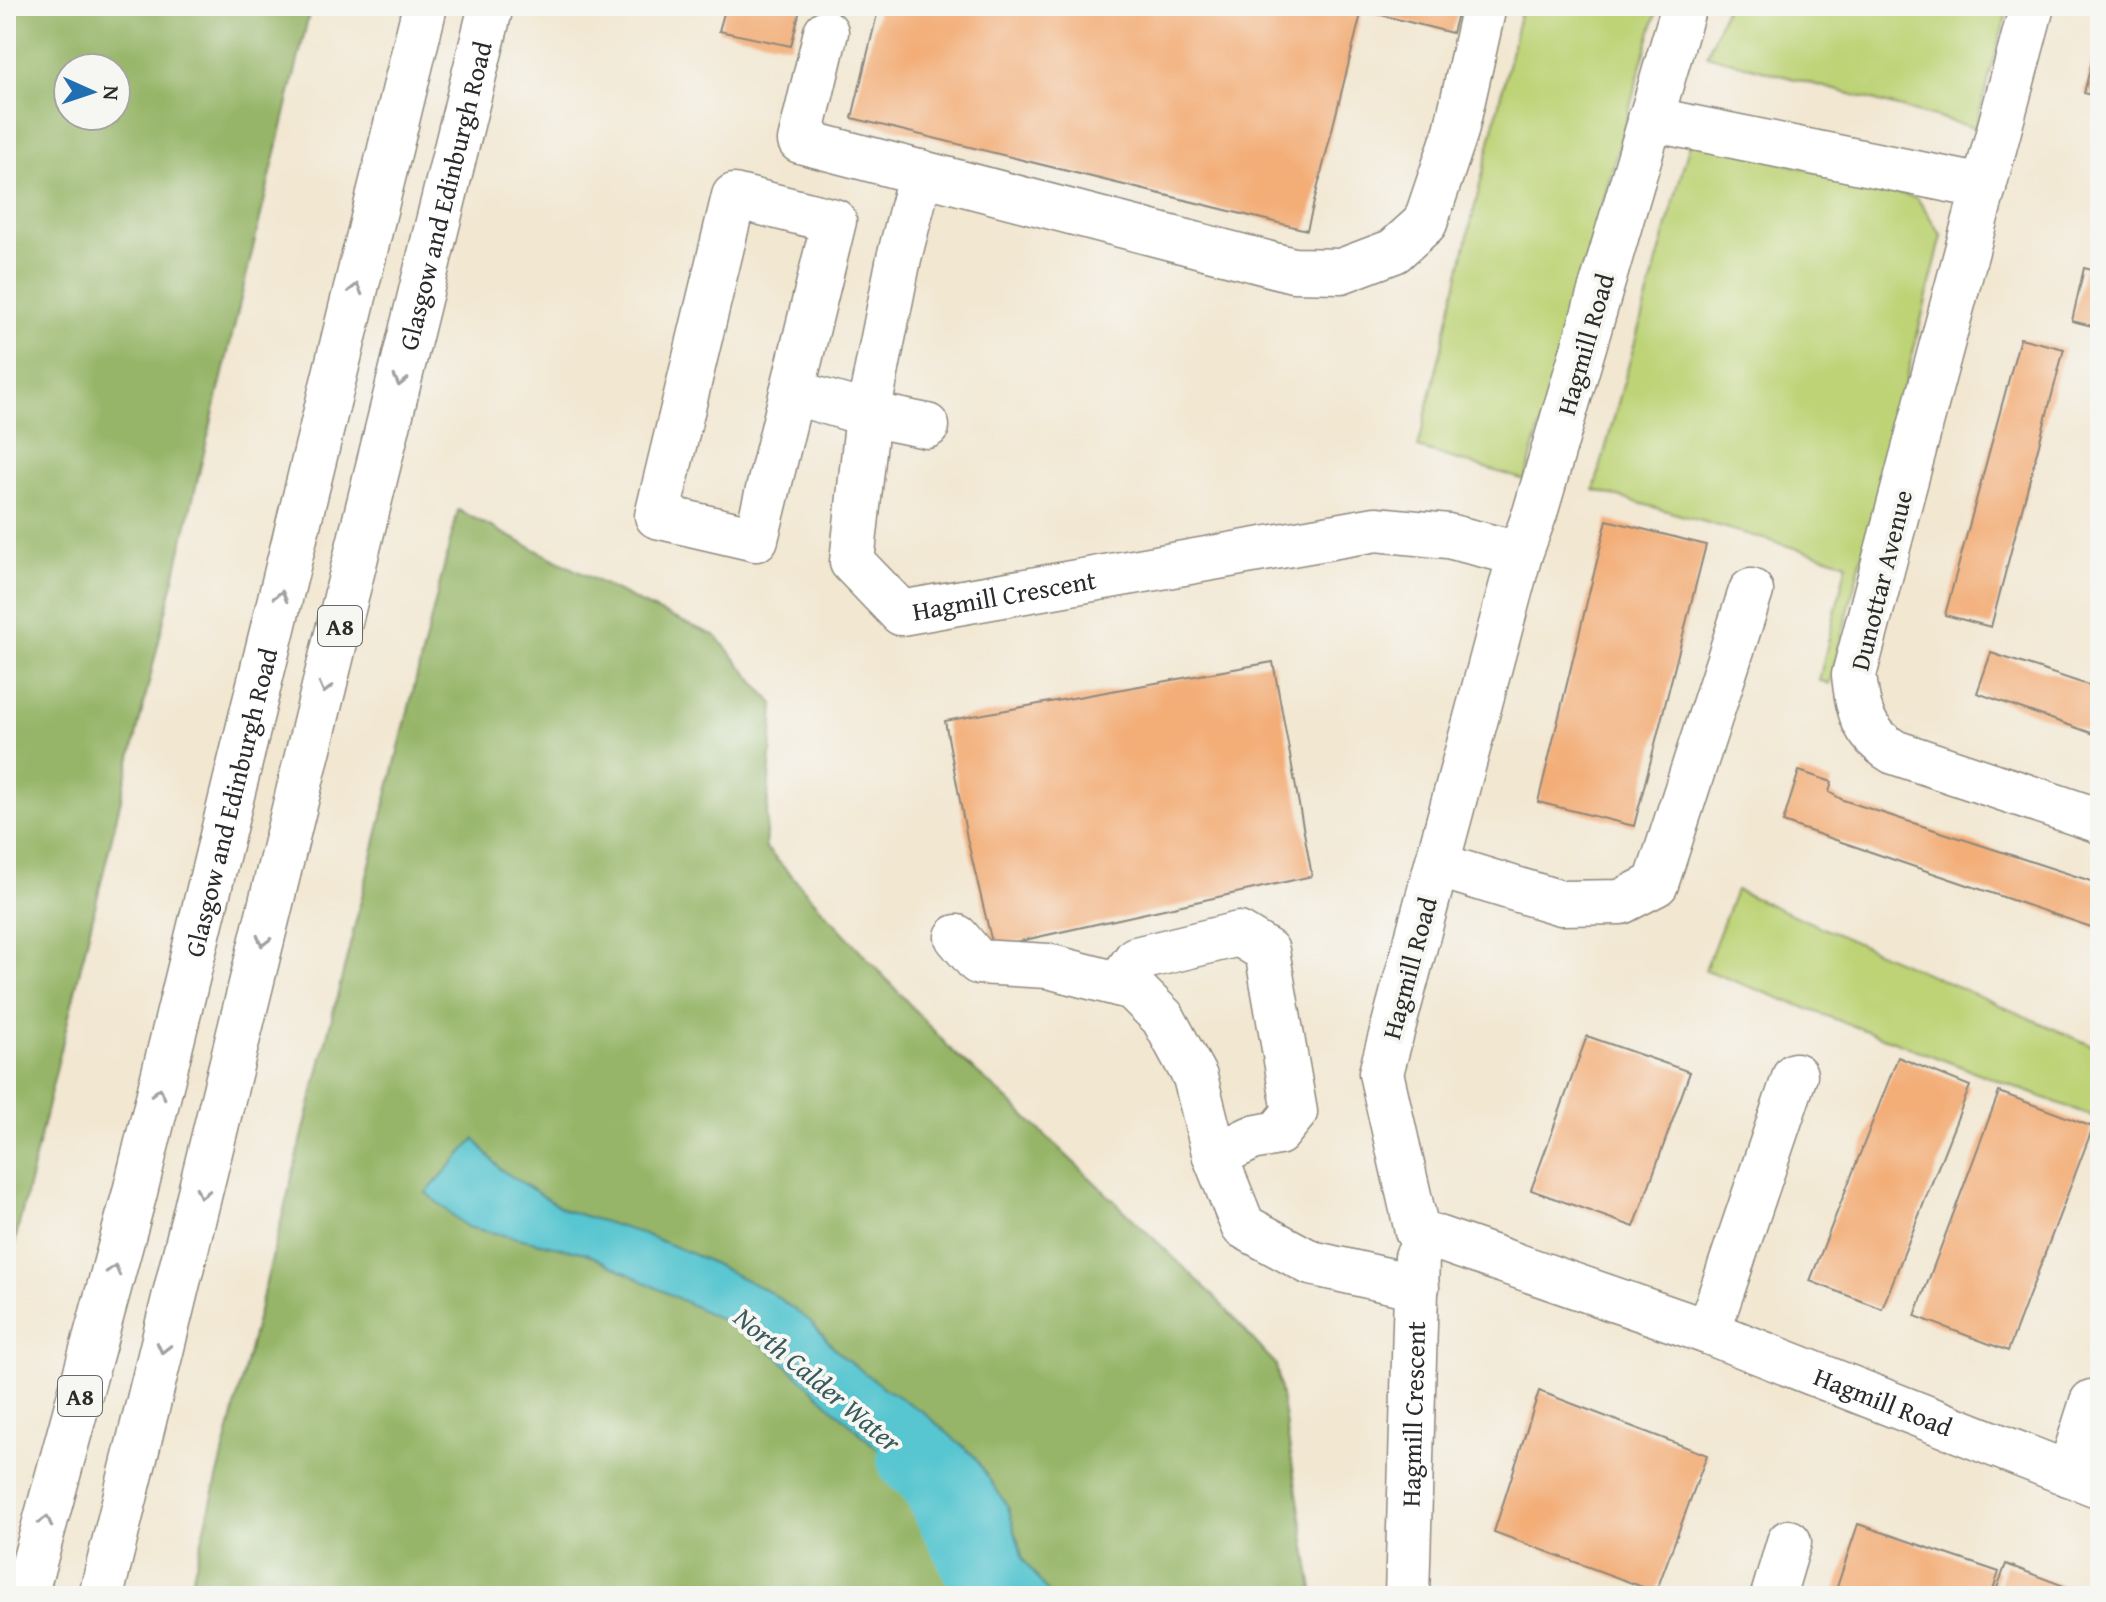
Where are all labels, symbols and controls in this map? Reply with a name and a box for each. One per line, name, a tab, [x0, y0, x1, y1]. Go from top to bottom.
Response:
street label: Glasgow and Edinburgh Road	[388, 37, 501, 354]
north arrow	[52, 52, 132, 132]
text: N	[96, 85, 128, 102]
street label: Hagmill Road	[1546, 268, 1624, 419]
one-way arrow	[347, 283, 364, 296]
one-way arrow	[392, 374, 409, 387]
street label: Dunottar Avenue	[1840, 486, 1922, 674]
street label: Hagmill Crescent	[909, 559, 1099, 630]
one-way arrow	[272, 590, 289, 603]
road number: A8	[318, 606, 362, 646]
street label: Glasgow and Edinburgh Road	[174, 644, 287, 961]
one-way arrow	[317, 681, 334, 694]
street label: Hagmill Road	[1371, 892, 1447, 1043]
one-way arrow	[255, 933, 272, 947]
one-way arrow	[150, 1087, 167, 1101]
one-way arrow	[194, 1186, 211, 1200]
one-way arrow	[105, 1263, 121, 1277]
water label: North Calder Water	[725, 1296, 912, 1462]
street label: Hagmill Crescent	[1390, 1321, 1435, 1508]
one-way arrow	[156, 1341, 173, 1355]
street label: Hagmill Road	[1808, 1356, 1959, 1446]
road number: A8	[58, 1376, 102, 1416]
one-way arrow	[36, 1514, 53, 1528]

